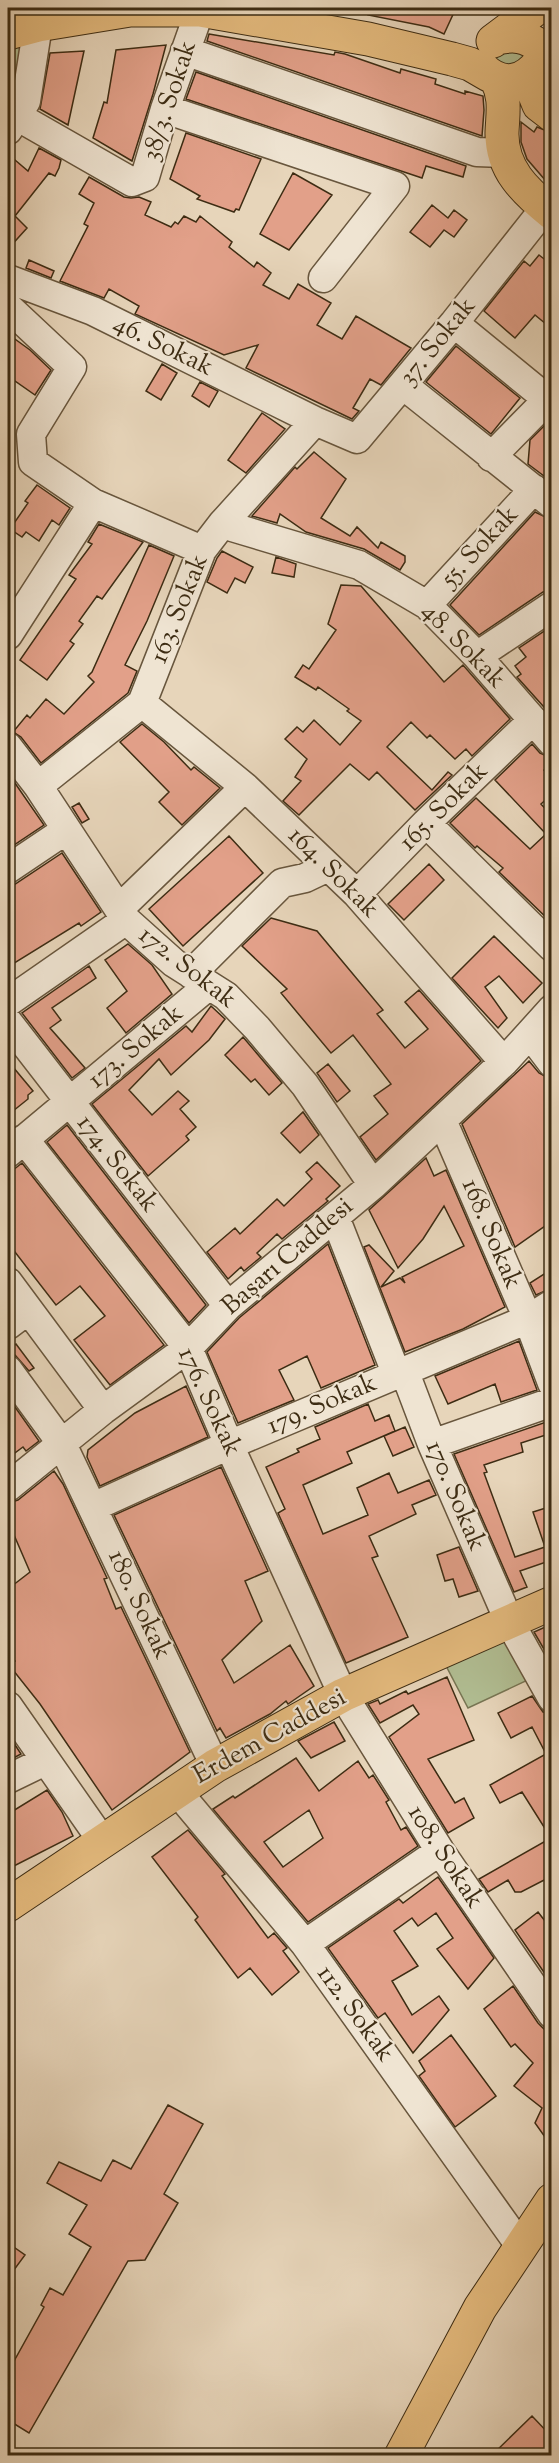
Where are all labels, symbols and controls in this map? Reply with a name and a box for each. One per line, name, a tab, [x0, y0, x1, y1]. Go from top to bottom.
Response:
street label: 38/3. Sokak	[133, 36, 207, 166]
street label: 37. Sokak	[391, 290, 485, 394]
street label: 46. Sokak	[107, 306, 219, 386]
street label: 55. Sokak	[431, 498, 528, 598]
street label: 163. Sokak	[141, 549, 219, 669]
street label: 48. Sokak	[412, 594, 514, 698]
street label: 165. Sokak	[391, 754, 497, 860]
street label: 164. Sokak	[279, 819, 387, 927]
street label: 172. Sokak	[130, 918, 244, 1018]
street label: 173. Sokak	[80, 996, 192, 1098]
street label: 174. Sokak	[67, 1107, 167, 1221]
street label: 168. Sokak	[451, 1173, 531, 1295]
street label: Başarı Caddesi	[214, 1189, 362, 1325]
street label: 176. Sokak	[168, 1341, 250, 1463]
street label: 179. Sokak	[261, 1365, 383, 1445]
street label: 170. Sokak	[415, 1435, 495, 1557]
street label: 180. Sokak	[98, 1544, 180, 1666]
street label: Erdem Caddesi	[187, 1680, 353, 1794]
street label: 108. Sokak	[398, 1798, 492, 1916]
street label: 112. Sokak	[307, 1958, 403, 2070]

